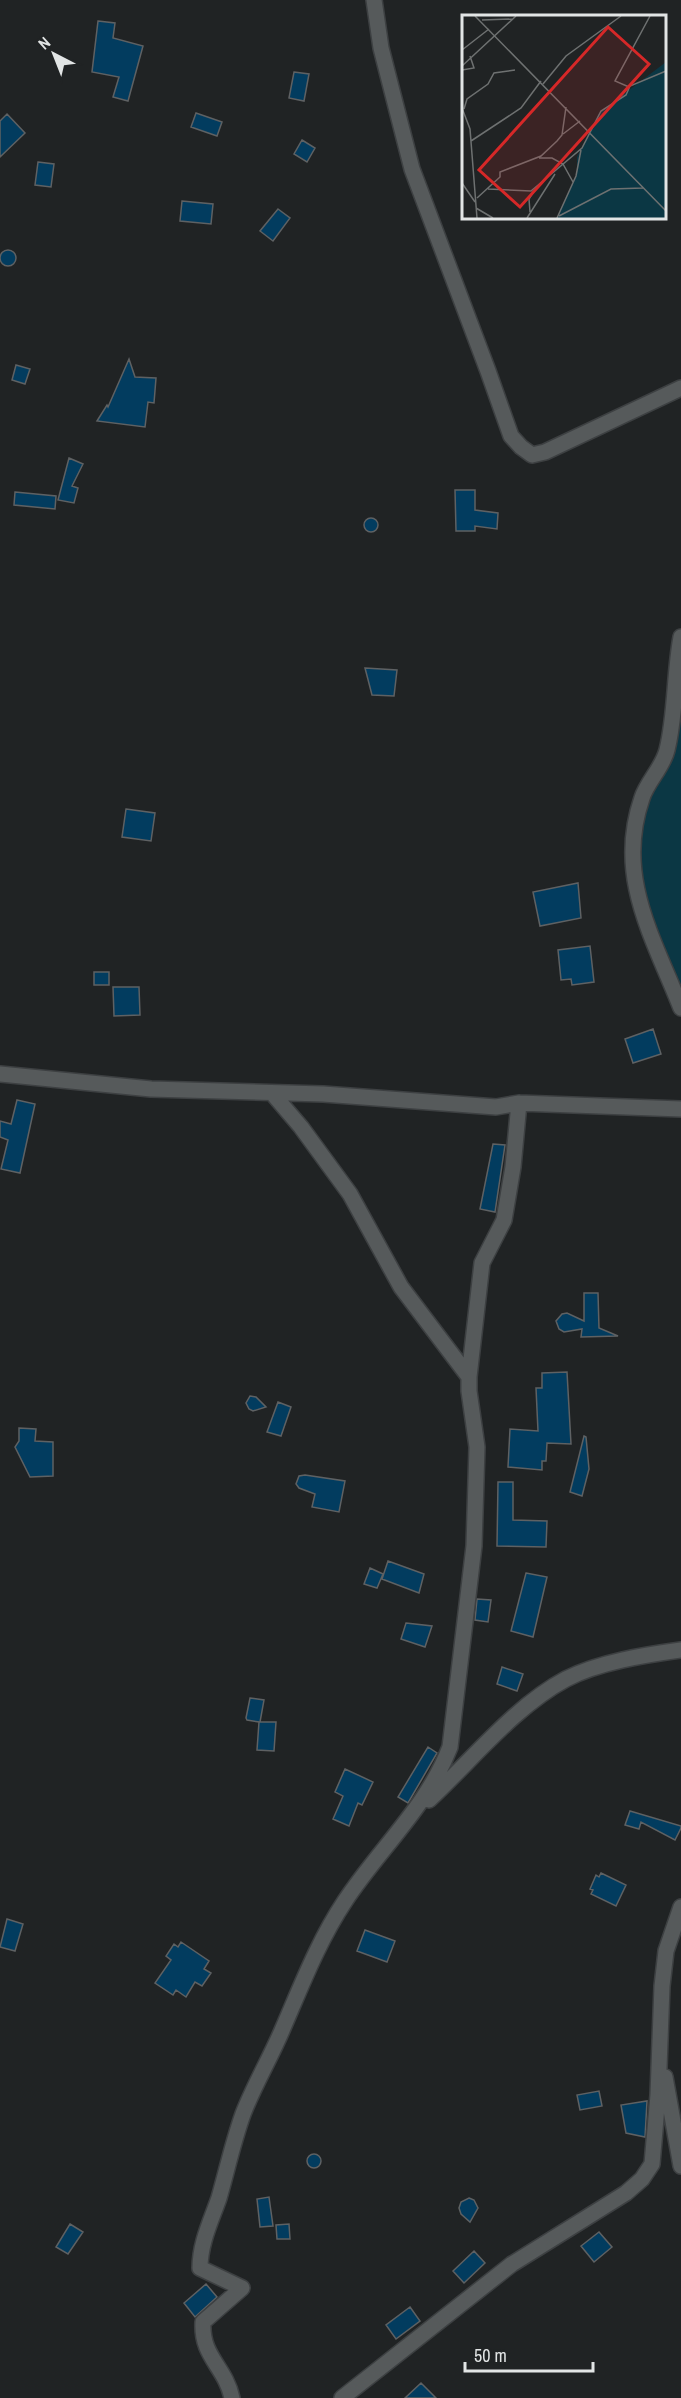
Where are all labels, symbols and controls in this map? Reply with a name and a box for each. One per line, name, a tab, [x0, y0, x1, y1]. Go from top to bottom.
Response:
inset map	[462, 15, 666, 219]
north arrow	[24, 24, 84, 84]
text: N	[33, 32, 55, 54]
scale bar	[465, 2335, 592, 2373]
text: 50 m	[474, 2343, 507, 2368]

